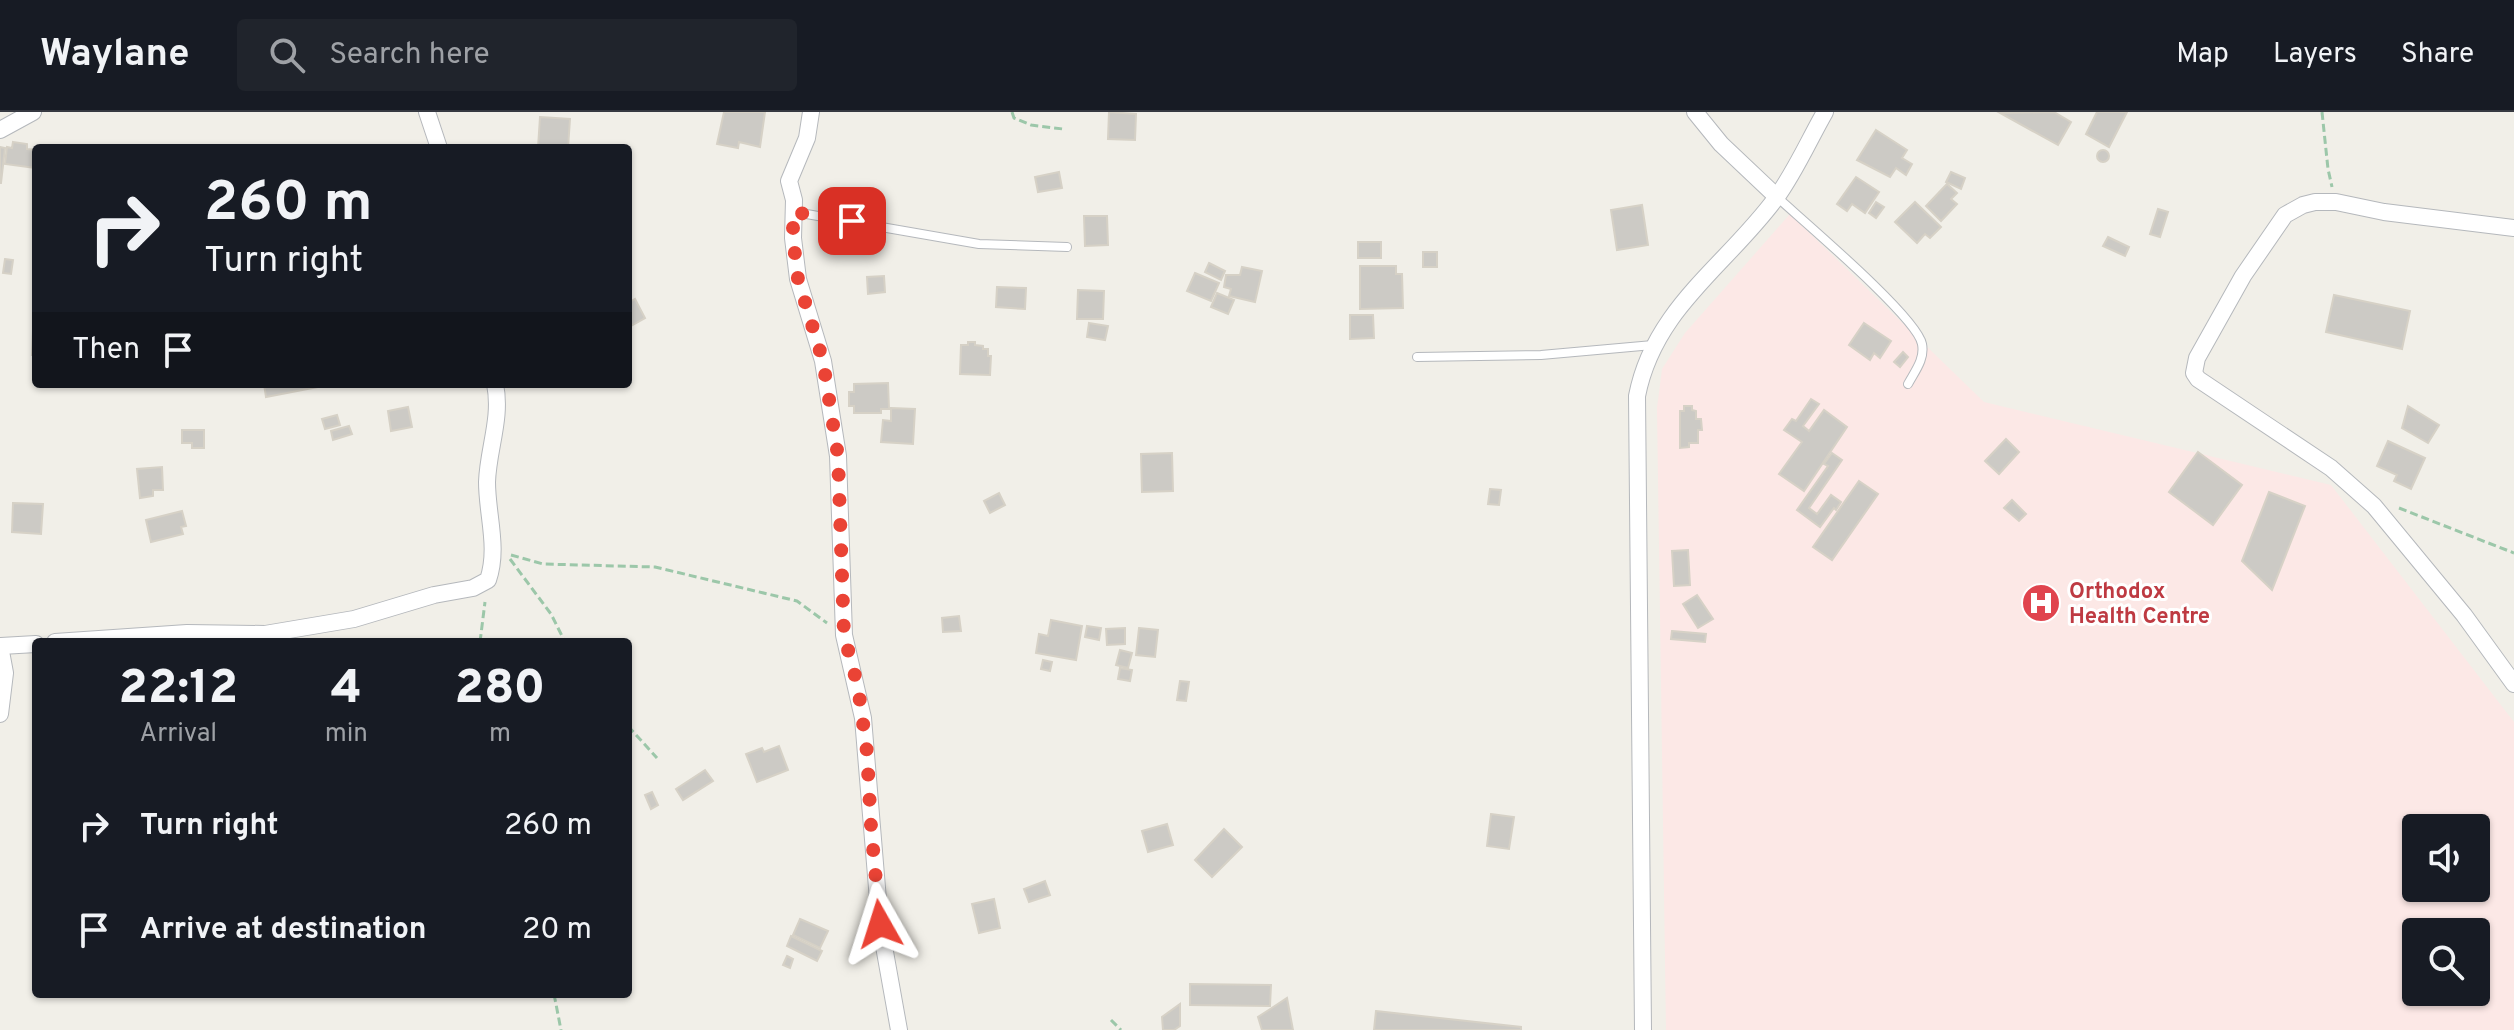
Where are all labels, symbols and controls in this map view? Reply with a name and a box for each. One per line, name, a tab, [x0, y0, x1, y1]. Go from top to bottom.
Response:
search box	[237, 19, 797, 91]
text: Waylane	[40, 31, 189, 80]
icon: search	[265, 33, 309, 77]
text: Search here	[329, 37, 490, 74]
text: Map	[2176, 37, 2229, 73]
text: Layers	[2273, 37, 2357, 73]
text: Share	[2401, 37, 2474, 73]
text: 260 m	[204, 170, 373, 240]
icon: right	[72, 176, 176, 280]
pin	[818, 187, 886, 255]
icon: arrive	[830, 199, 874, 243]
text: Turn right	[204, 239, 363, 285]
icon: arrive	[156, 328, 200, 372]
text: Then	[72, 332, 140, 369]
place label: Orthodox Health Centre	[2069, 579, 2210, 631]
hospital icon: Orthodox Health Centre	[2020, 582, 2062, 624]
text: 22:12	[119, 660, 238, 720]
text: 4	[331, 660, 362, 720]
text: 280	[455, 660, 545, 720]
text: Arrival	[140, 718, 217, 751]
text: min	[325, 718, 368, 751]
text: m	[489, 718, 511, 751]
icon: right	[72, 804, 116, 848]
text: Turn right	[140, 808, 278, 845]
text: 260 m	[504, 808, 592, 845]
map controls	[2402, 814, 2490, 1006]
button: sound	[2402, 814, 2490, 902]
position arrow	[838, 882, 922, 966]
icon: arrive	[72, 908, 116, 952]
text: Arrive at destination	[140, 912, 426, 949]
text: 20 m	[522, 912, 592, 949]
button: search	[2402, 918, 2490, 1006]

